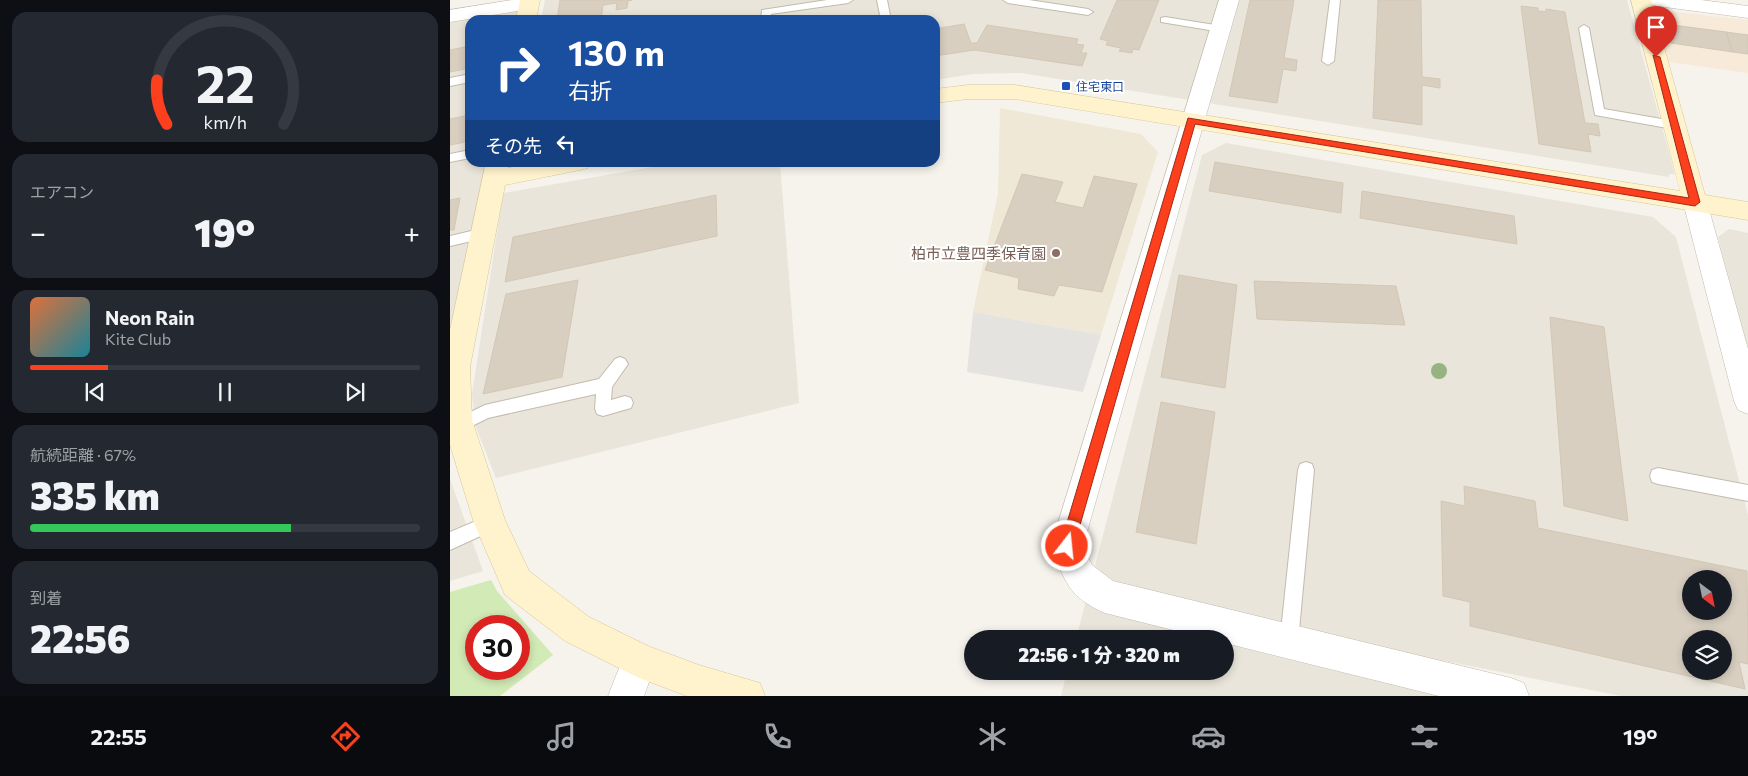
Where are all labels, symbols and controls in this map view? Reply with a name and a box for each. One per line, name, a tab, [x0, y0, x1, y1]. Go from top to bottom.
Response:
pin	[1635, 6, 1677, 57]
icon: arrive	[1642, 13, 1670, 41]
text: 130 m	[568, 30, 665, 73]
icon: right	[485, 35, 550, 100]
text: 22	[195, 50, 255, 114]
text: 右折	[568, 77, 612, 104]
place label: 住宅東口	[1076, 79, 1124, 93]
marker: 住宅東口	[1060, 80, 1072, 92]
text: km/h	[203, 111, 247, 133]
icon: left	[552, 130, 580, 158]
text: その先	[485, 134, 542, 157]
text: エアコン	[30, 182, 94, 201]
text: 19°	[194, 208, 255, 255]
text: −	[30, 215, 46, 249]
text: +	[404, 215, 420, 249]
place label: 柏市立豊四季保育園	[911, 244, 1046, 262]
marker: 柏市立豊四季保育園	[1050, 247, 1062, 259]
text: Neon Rain	[105, 306, 195, 329]
text: Kite Club	[105, 329, 171, 348]
icon: previous	[81, 378, 109, 406]
icon: pause	[211, 378, 239, 406]
icon: next	[341, 378, 369, 406]
text: 航続距離 · 67%	[30, 445, 136, 464]
text: 335 km	[30, 471, 160, 518]
position arrow	[1040, 519, 1092, 571]
north arrow	[1682, 570, 1732, 620]
map controls	[1682, 570, 1732, 680]
text: 到着	[30, 588, 62, 607]
text: 22:56	[30, 614, 131, 661]
speed limit sign: 30	[465, 615, 530, 680]
button: layers	[1682, 630, 1732, 680]
text: 22:56 · 1 分 · 320 m	[1018, 643, 1180, 666]
icon: directions	[328, 719, 363, 754]
icon: music	[544, 719, 579, 754]
icon: phone	[760, 719, 795, 754]
icon: climate	[975, 719, 1010, 754]
icon: car	[1191, 719, 1226, 754]
icon: filters	[1407, 719, 1442, 754]
text: 22:55	[90, 723, 147, 750]
text: 19°	[1623, 723, 1657, 750]

